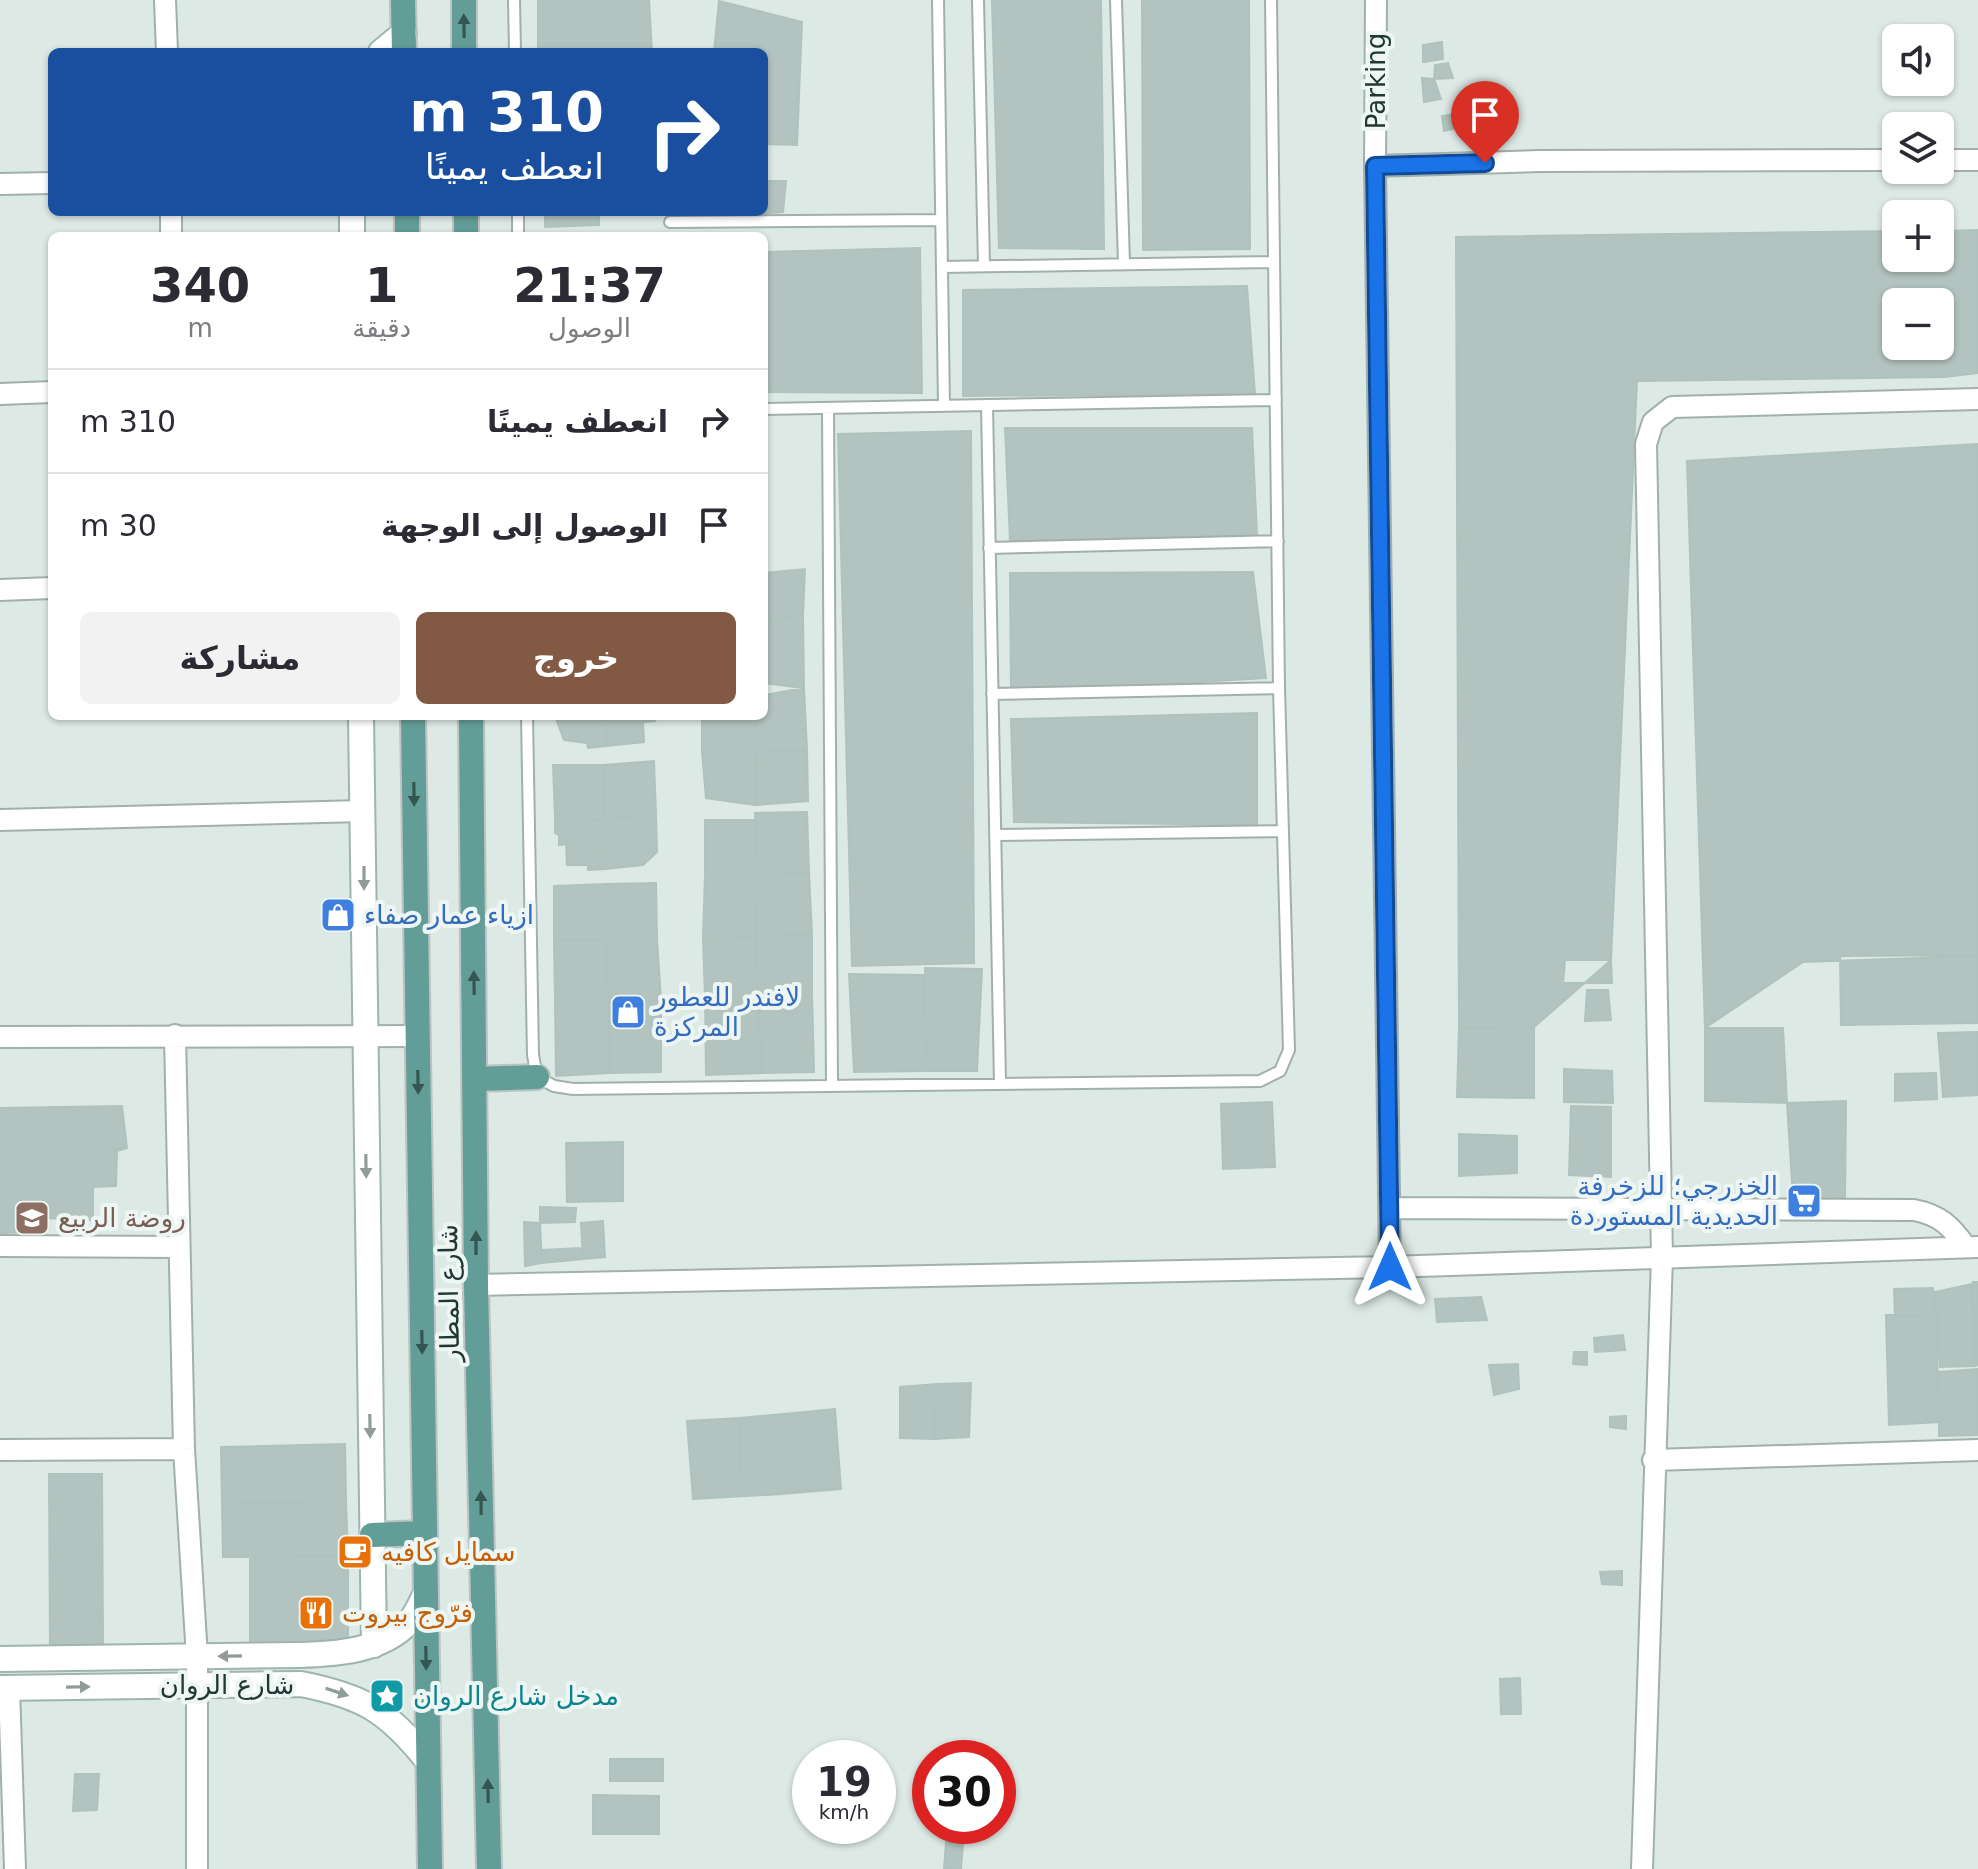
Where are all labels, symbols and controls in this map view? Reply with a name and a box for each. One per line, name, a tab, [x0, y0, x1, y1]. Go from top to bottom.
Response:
one-way arrow	[458, 13, 470, 38]
map controls	[1882, 24, 1954, 360]
button: sound	[1882, 24, 1954, 96]
street label: Parking	[1361, 33, 1391, 129]
text: 310 m	[409, 79, 604, 144]
icon: right	[632, 80, 736, 184]
pin	[1451, 81, 1519, 163]
icon: arrive	[1463, 93, 1507, 137]
button: layers	[1882, 112, 1954, 184]
text: انعطف يمينًا	[425, 146, 604, 187]
button: +	[1882, 200, 1954, 272]
text: 340	[150, 257, 250, 313]
text: 1	[365, 257, 398, 313]
text: 21:37	[513, 257, 666, 313]
button: −	[1882, 288, 1954, 360]
text: m	[187, 313, 213, 343]
text: دقيقة	[352, 313, 411, 343]
text: الوصول	[548, 313, 631, 343]
icon: right	[692, 399, 736, 443]
text: 310 m	[80, 404, 176, 439]
text: انعطف يمينًا	[487, 404, 668, 439]
icon: arrive	[692, 503, 736, 547]
text: 30 m	[80, 508, 157, 543]
text: الوصول إلى الوجهة	[381, 508, 668, 543]
button: مشاركة	[80, 612, 400, 704]
button: خروج	[416, 612, 736, 704]
one-way arrow	[408, 782, 421, 807]
one-way arrow	[357, 866, 370, 891]
shop icon: ازياء عمار صفاء	[319, 896, 357, 934]
place label: ازياء عمار صفاء	[364, 900, 534, 930]
one-way arrow	[467, 970, 480, 995]
place label: لافندر للعطور المركزة	[652, 982, 800, 1043]
shop icon: لافندر للعطور المركزة	[609, 993, 647, 1031]
one-way arrow	[412, 1070, 424, 1095]
one-way arrow	[360, 1154, 372, 1179]
place label: الخزرجي؛ للزخرفة الحديدية المستوردة	[1570, 1171, 1778, 1232]
supermarket icon: الخزرجي؛ للزخرفة الحديدية المستوردة	[1785, 1182, 1823, 1220]
school or university icon: روضة الربيع	[13, 1199, 51, 1237]
place label: روضة الربيع	[58, 1203, 186, 1234]
street label: شارع المطار	[433, 1224, 465, 1364]
position arrow	[1348, 1225, 1432, 1309]
one-way arrow	[470, 1230, 482, 1255]
one-way arrow	[415, 1330, 428, 1355]
one-way arrow	[364, 1414, 376, 1439]
one-way arrow	[475, 1490, 487, 1515]
cafe icon: سمايل كافيه	[336, 1533, 374, 1571]
place label: سمايل كافيه	[381, 1537, 515, 1567]
restaurant icon: فرّوج بيروت	[297, 1594, 335, 1632]
place label: فرّوج بيروت	[342, 1598, 473, 1629]
one-way arrow	[419, 1646, 432, 1671]
one-way arrow	[217, 1650, 242, 1662]
street label: شارع الروان	[160, 1670, 294, 1701]
place icon: مدخل شارع الروان	[368, 1677, 406, 1715]
one-way arrow	[66, 1681, 91, 1693]
place label: مدخل شارع الروان	[413, 1681, 619, 1712]
one-way arrow	[325, 1687, 349, 1699]
speed limit sign: 30	[912, 1740, 1016, 1844]
text: 19	[816, 1759, 872, 1805]
one-way arrow	[481, 1778, 494, 1803]
text: km/h	[819, 1800, 869, 1824]

